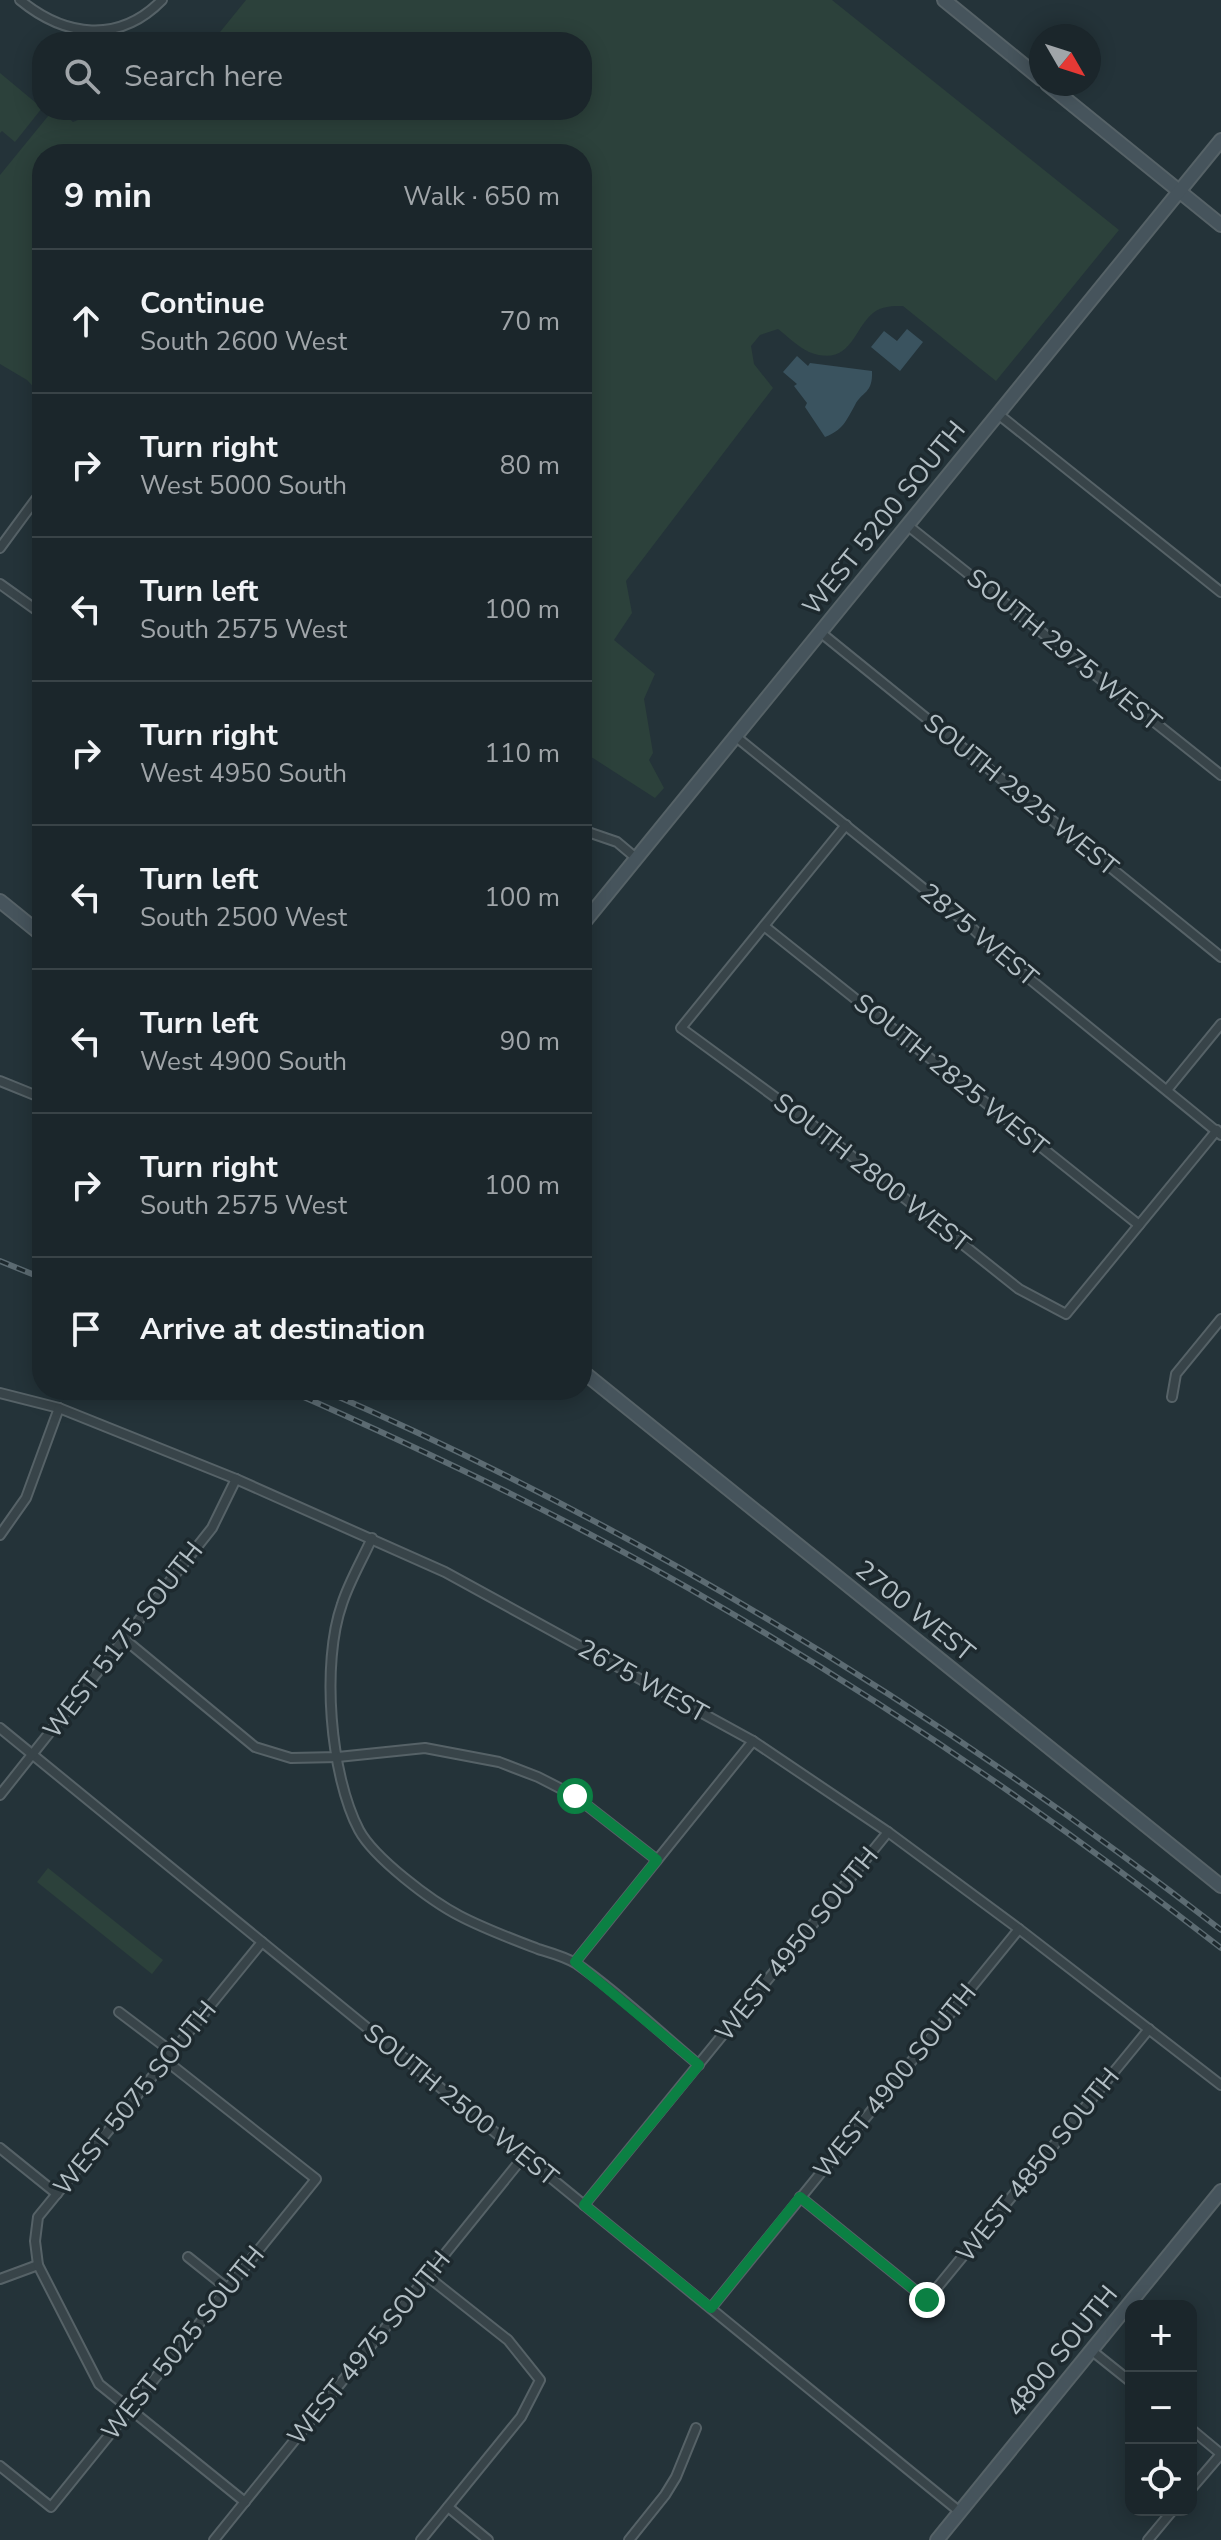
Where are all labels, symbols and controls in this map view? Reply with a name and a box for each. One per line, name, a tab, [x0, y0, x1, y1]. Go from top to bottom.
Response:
north arrow	[1029, 24, 1101, 96]
search box	[32, 32, 592, 120]
icon: search	[60, 54, 104, 98]
text: Search here	[124, 56, 283, 97]
text: 9 min	[64, 173, 152, 219]
text: Walk · 650 m	[403, 179, 560, 214]
text: Continue	[140, 283, 265, 324]
icon: ahead	[64, 299, 108, 343]
text: 70 m	[500, 304, 560, 339]
text: South 2600 West	[140, 324, 347, 359]
street label: WEST 5200 SOUTH	[795, 413, 973, 623]
text: Turn right	[140, 427, 278, 468]
icon: right	[64, 443, 108, 487]
text: 80 m	[500, 448, 560, 483]
text: West 5000 South	[140, 468, 347, 503]
street label: SOUTH 2975 WEST	[959, 561, 1169, 740]
text: Turn left	[140, 571, 258, 612]
icon: left	[64, 587, 108, 631]
text: 100 m	[484, 592, 560, 627]
text: South 2575 West	[140, 612, 347, 647]
street label: SOUTH 2925 WEST	[916, 706, 1126, 885]
text: Turn right	[140, 715, 278, 756]
icon: right	[64, 731, 108, 775]
text: 110 m	[484, 736, 560, 771]
text: West 4950 South	[140, 756, 347, 791]
text: Turn left	[140, 859, 258, 900]
icon: left	[64, 875, 108, 919]
street label: 2875 WEST	[913, 875, 1046, 995]
text: 100 m	[484, 880, 560, 915]
text: South 2500 West	[140, 900, 347, 935]
street label: SOUTH 2825 WEST	[846, 986, 1056, 1165]
text: Turn left	[140, 1003, 258, 1044]
icon: left	[64, 1019, 108, 1063]
text: 90 m	[500, 1024, 560, 1059]
text: West 4900 South	[140, 1044, 347, 1079]
street label: SOUTH 2800 WEST	[766, 1085, 978, 1261]
text: Turn right	[140, 1147, 278, 1188]
icon: right	[64, 1163, 108, 1207]
text: 100 m	[484, 1168, 560, 1203]
text: South 2575 West	[140, 1188, 347, 1223]
icon: arrive	[64, 1307, 108, 1351]
text: Arrive at destination	[140, 1309, 425, 1350]
street label: WEST 5175 SOUTH	[35, 1534, 211, 1746]
street label: 2700 WEST	[848, 1552, 982, 1670]
street label: 2675 WEST	[572, 1631, 715, 1731]
route start	[557, 1778, 593, 1814]
street label: WEST 4950 SOUTH	[708, 1839, 886, 2049]
street label: WEST 4900 SOUTH	[806, 1976, 984, 2186]
street label: WEST 5075 SOUTH	[46, 1993, 224, 2203]
street label: SOUTH 2500 WEST	[356, 2016, 566, 2195]
street label: WEST 4850 SOUTH	[949, 2060, 1127, 2270]
street label: WEST 5025 SOUTH	[94, 2238, 272, 2448]
street label: WEST 4975 SOUTH	[280, 2243, 458, 2453]
street label: 4800 SOUTH	[998, 2278, 1126, 2424]
route end	[909, 2282, 945, 2318]
map controls	[1125, 2300, 1197, 2516]
button: +	[1125, 2300, 1197, 2372]
button: −	[1125, 2372, 1197, 2444]
button: locate	[1125, 2444, 1197, 2516]

